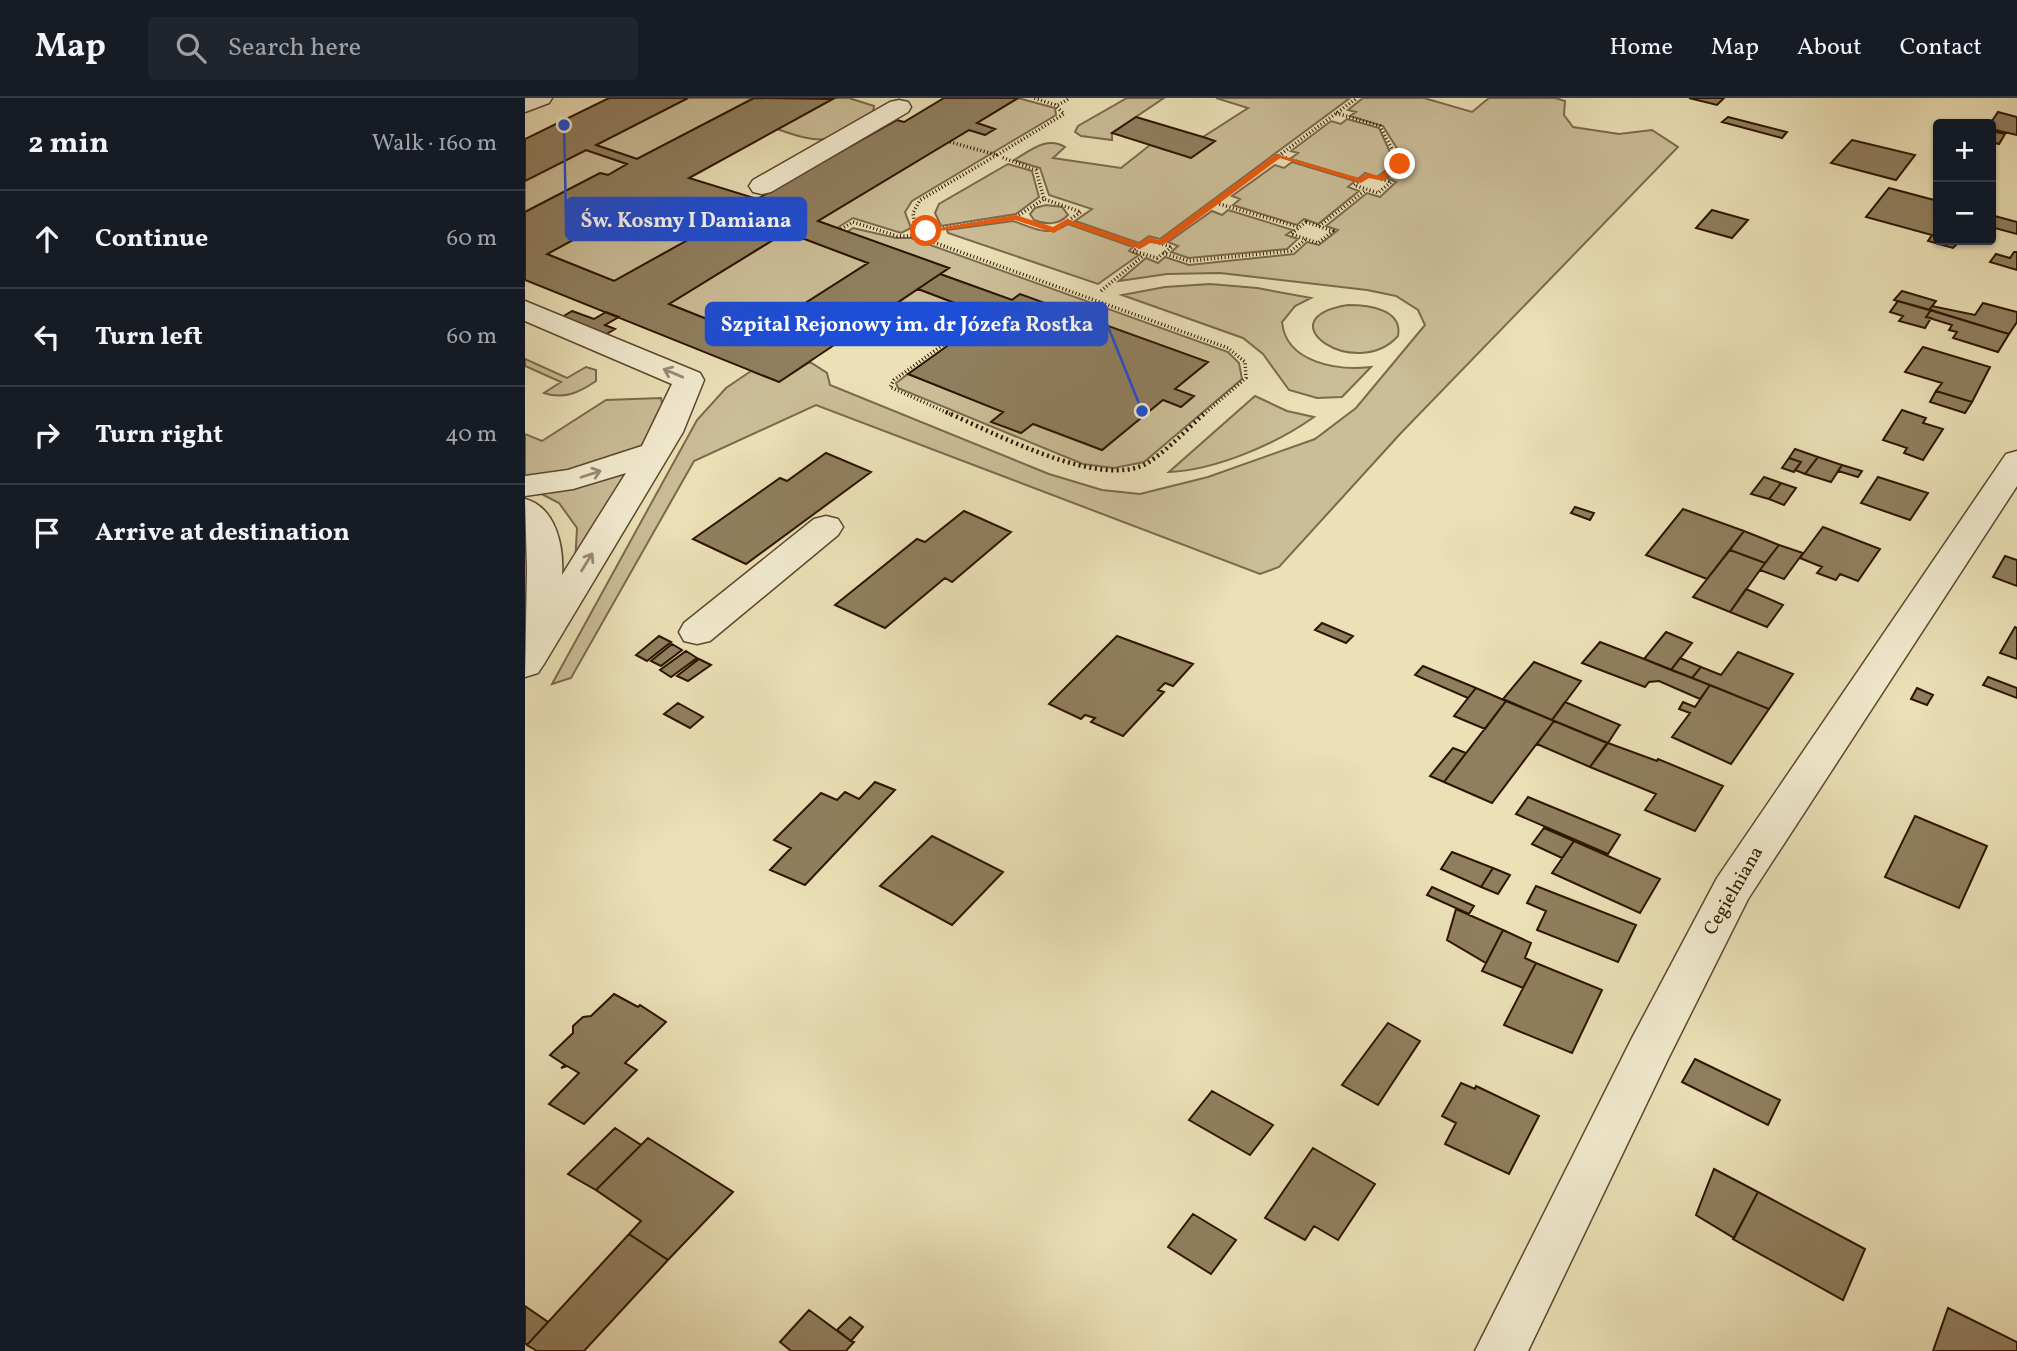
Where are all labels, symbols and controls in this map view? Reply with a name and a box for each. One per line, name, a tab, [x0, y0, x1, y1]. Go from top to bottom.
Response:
search box	[148, 17, 638, 80]
text: Map	[35, 25, 106, 71]
icon: search	[172, 29, 210, 67]
text: Search here	[228, 30, 361, 66]
text: Home	[1609, 31, 1673, 65]
text: Map	[1711, 31, 1759, 65]
text: About	[1797, 31, 1862, 65]
text: Contact	[1900, 31, 1982, 65]
map controls	[1933, 119, 1996, 245]
button: +	[1933, 119, 1996, 182]
text: 2 min	[28, 123, 109, 165]
text: Walk · 160 m	[372, 128, 497, 160]
route end	[1384, 148, 1415, 179]
button: −	[1933, 182, 1996, 245]
callout: Św. Kosmy I Damiana	[566, 198, 806, 240]
text: Św. Kosmy I Damiana	[580, 207, 792, 236]
route start	[910, 215, 941, 246]
icon: ahead	[28, 220, 66, 258]
text: Continue	[95, 221, 208, 257]
text: 60 m	[447, 223, 497, 255]
callout: Szpital Rejonowy im. dr Józefa Rostka	[706, 303, 1107, 345]
text: Szpital Rejonowy im. dr Józefa Rostka	[721, 311, 1093, 340]
icon: left	[28, 318, 66, 356]
text: Turn left	[95, 319, 203, 355]
text: 60 m	[447, 321, 497, 353]
one-way arrow	[662, 365, 684, 378]
icon: right	[28, 416, 66, 454]
text: Turn right	[95, 417, 223, 453]
text: 40 m	[445, 419, 497, 451]
one-way arrow	[579, 466, 601, 479]
icon: arrive	[28, 514, 66, 552]
text: Arrive at destination	[95, 515, 350, 551]
one-way arrow	[580, 552, 594, 572]
street label: Cegielniana	[1698, 842, 1770, 940]

